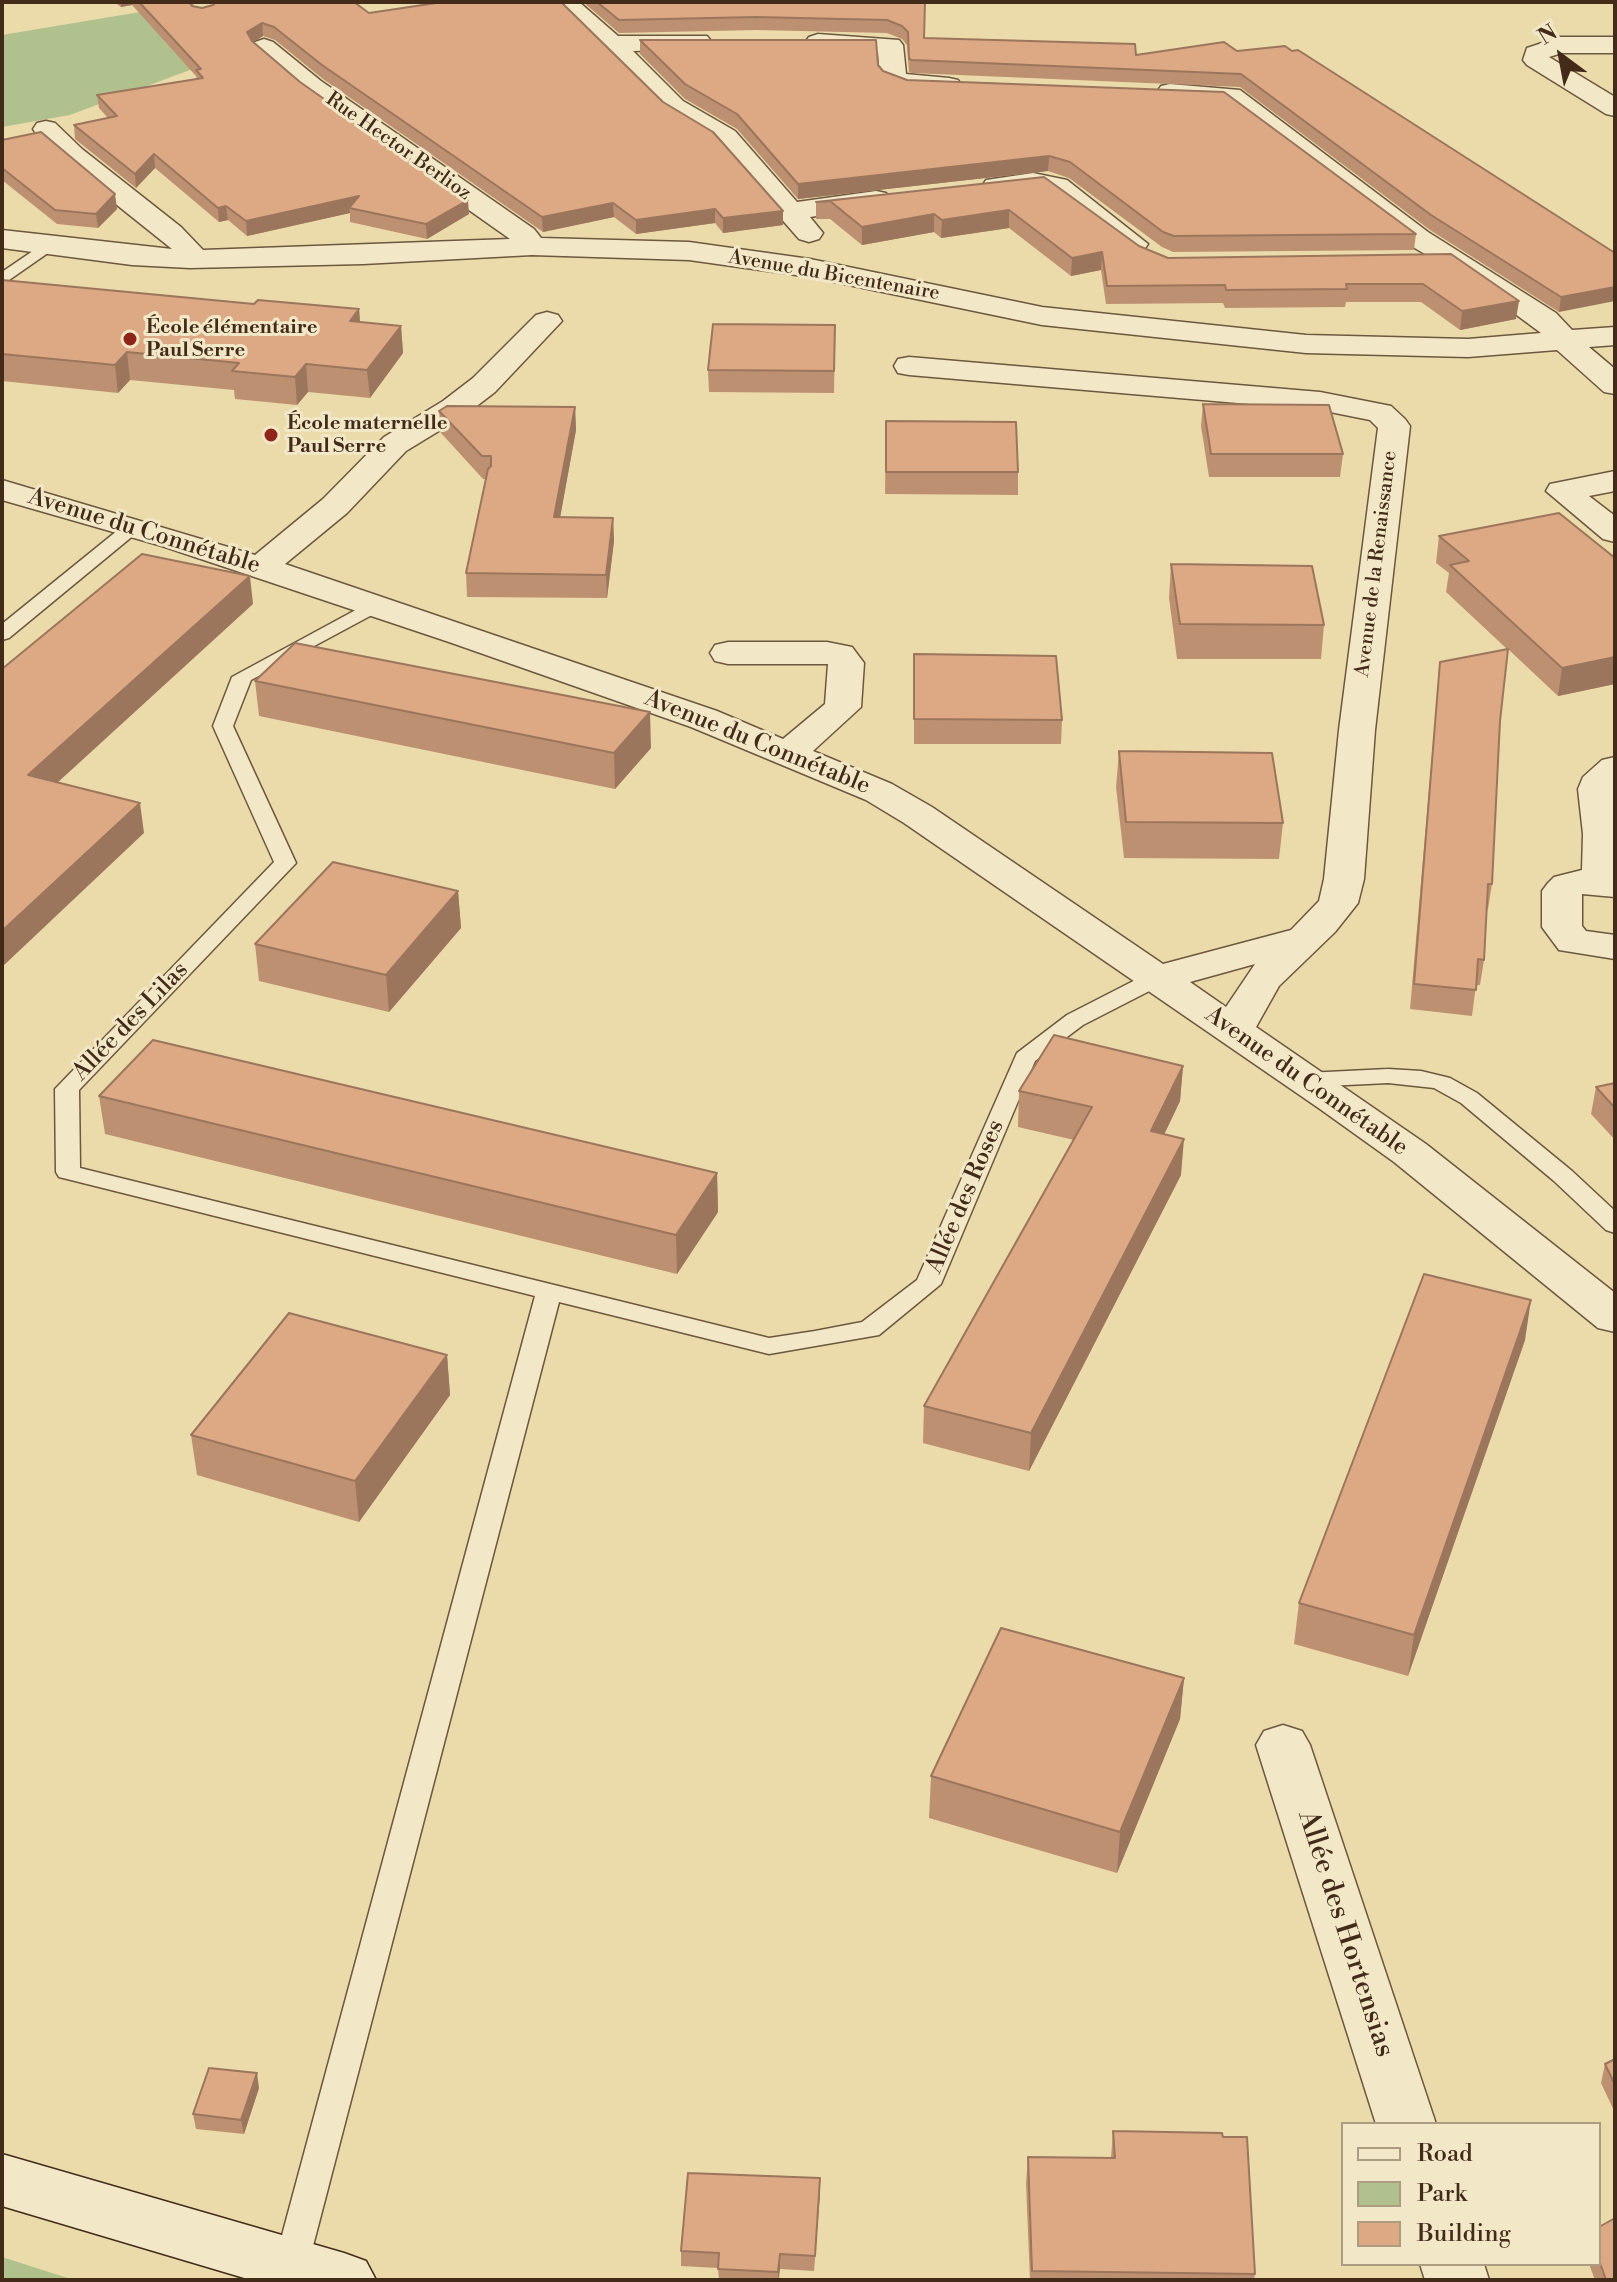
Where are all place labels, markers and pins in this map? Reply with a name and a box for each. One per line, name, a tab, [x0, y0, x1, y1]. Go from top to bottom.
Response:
place label: École élémentaire Paul Serre	[146, 316, 317, 363]
marker: École élémentaire Paul Serre	[121, 330, 139, 348]
place label: École maternelle Paul Serre	[287, 412, 447, 459]
marker: École maternelle Paul Serre	[262, 426, 280, 444]

